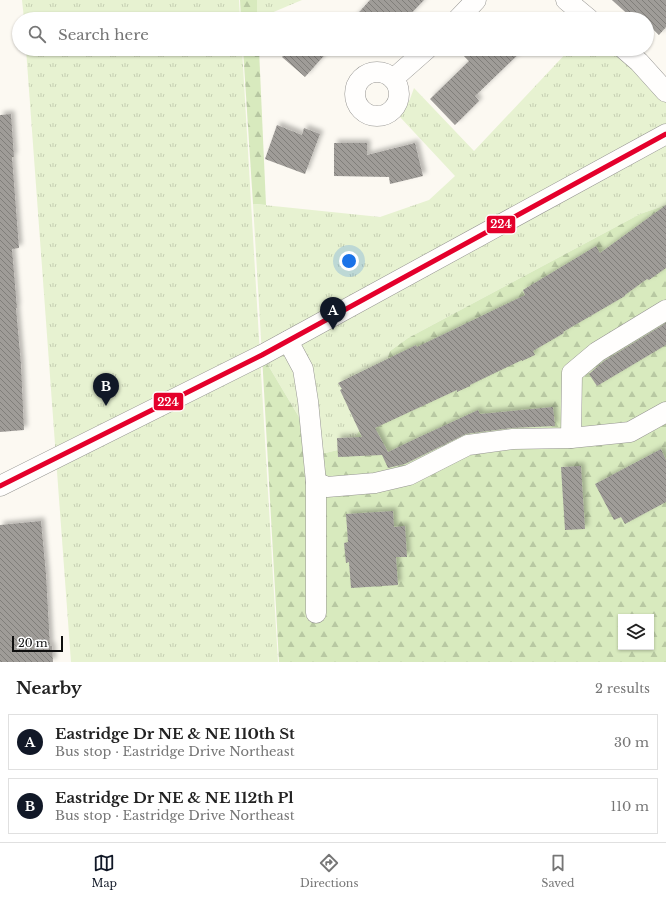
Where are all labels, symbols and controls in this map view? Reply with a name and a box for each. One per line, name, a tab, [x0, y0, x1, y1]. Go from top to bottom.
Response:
search box	[12, 12, 654, 56]
icon: search	[26, 23, 48, 45]
text: Search here	[58, 25, 149, 44]
line badge: 224	[486, 215, 516, 234]
text: 224	[490, 217, 512, 231]
your location	[339, 251, 359, 271]
pin: A	[320, 297, 346, 330]
pin: B	[93, 373, 119, 406]
line badge: 224	[153, 392, 184, 411]
text: 224	[157, 395, 179, 409]
map controls	[618, 614, 654, 650]
button: layers	[618, 614, 654, 650]
scale bar	[12, 634, 63, 653]
text: 20 m	[18, 636, 48, 650]
text: Nearby	[16, 678, 82, 699]
text: 2 results	[595, 680, 650, 697]
text: Eastridge Dr NE & NE 110th St	[55, 724, 295, 743]
text: A	[25, 734, 35, 751]
text: 30 m	[614, 734, 649, 751]
text: Bus stop · Eastridge Drive Northeast	[55, 743, 295, 760]
text: Eastridge Dr NE & NE 112th Pl	[55, 788, 294, 807]
text: B	[25, 798, 35, 815]
text: 110 m	[610, 798, 649, 815]
text: Bus stop · Eastridge Drive Northeast	[55, 807, 295, 824]
tab: Map	[91, 852, 117, 890]
tab: Directions	[300, 852, 358, 890]
tab: Saved	[541, 852, 575, 890]

